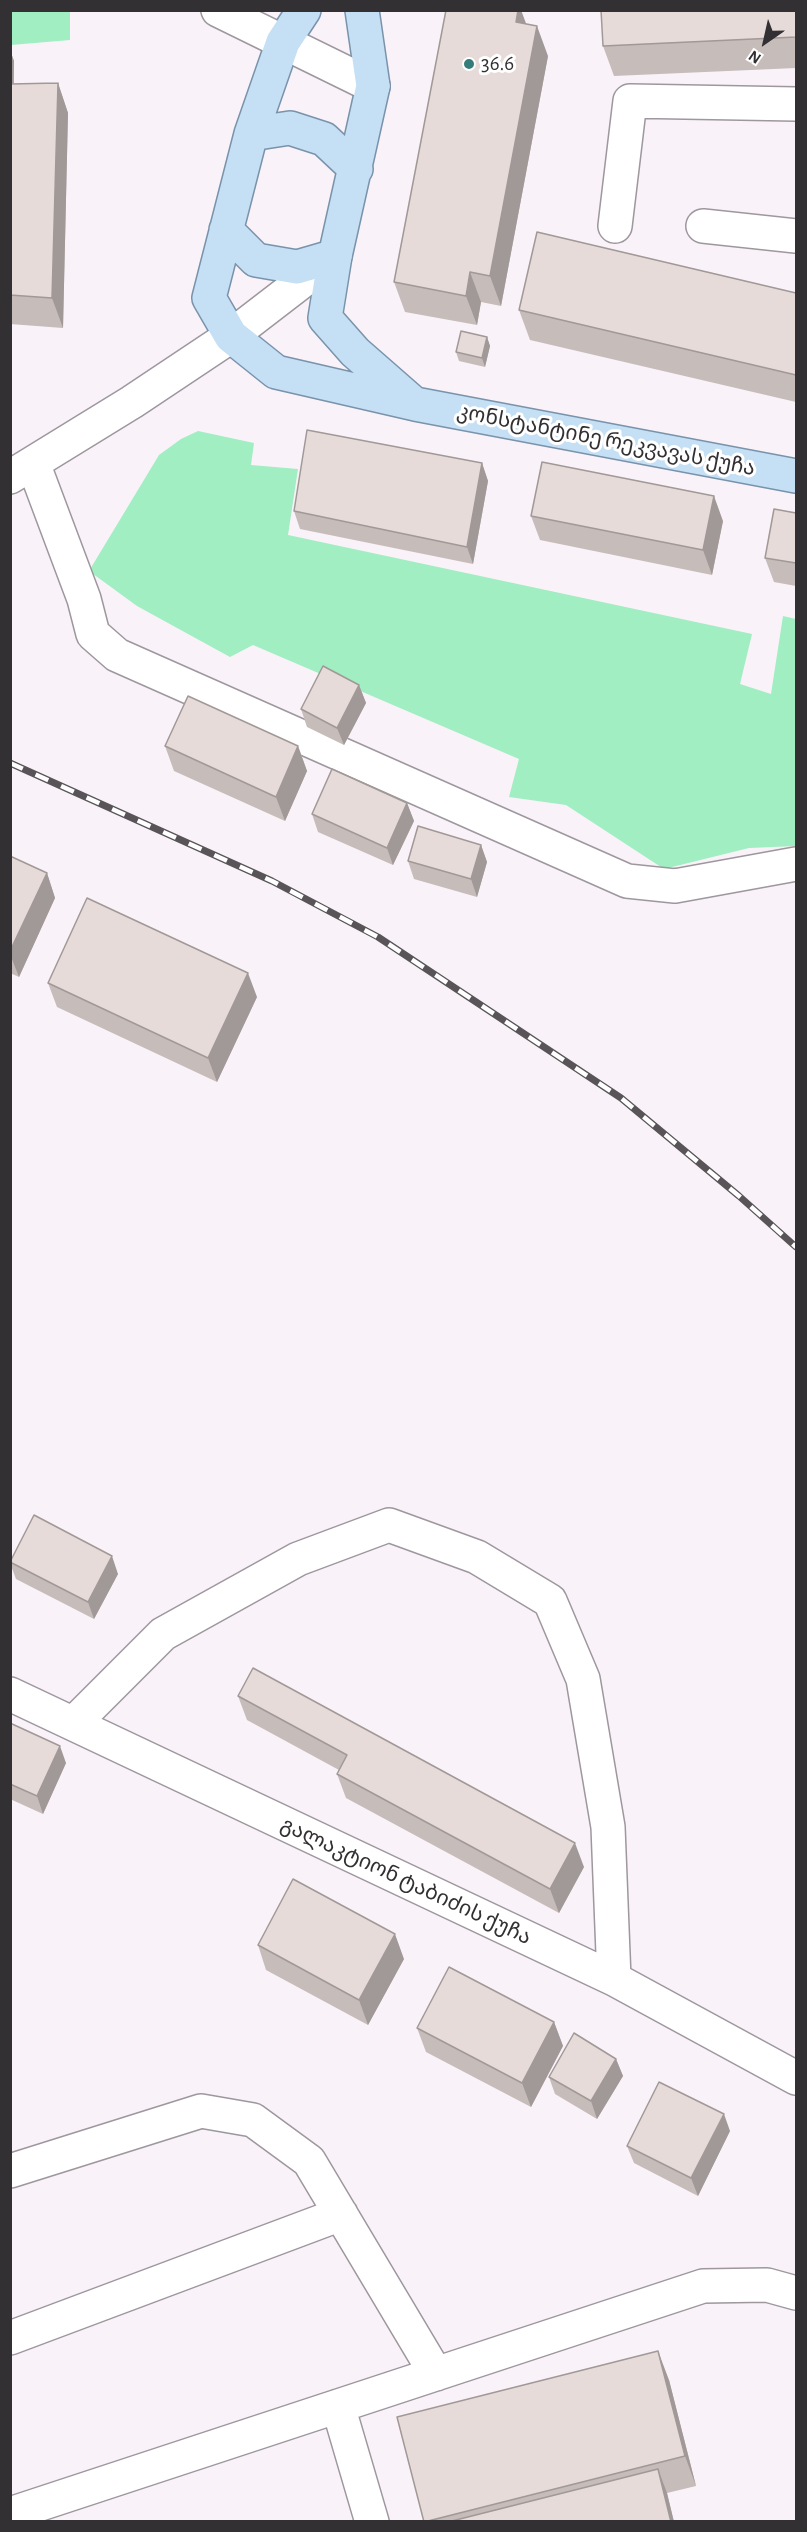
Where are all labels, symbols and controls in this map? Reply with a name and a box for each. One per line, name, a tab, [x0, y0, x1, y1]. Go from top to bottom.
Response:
north arrow	[735, 12, 795, 72]
text: N	[746, 47, 764, 67]
place label: 36.6	[481, 51, 514, 77]
marker: 36.6	[462, 57, 476, 71]
street label: კონსტანტინე რეკვავას ქუჩა	[455, 399, 757, 481]
street label: გალაკტიონ ტაბიძის ქუჩა	[277, 1812, 535, 1950]

